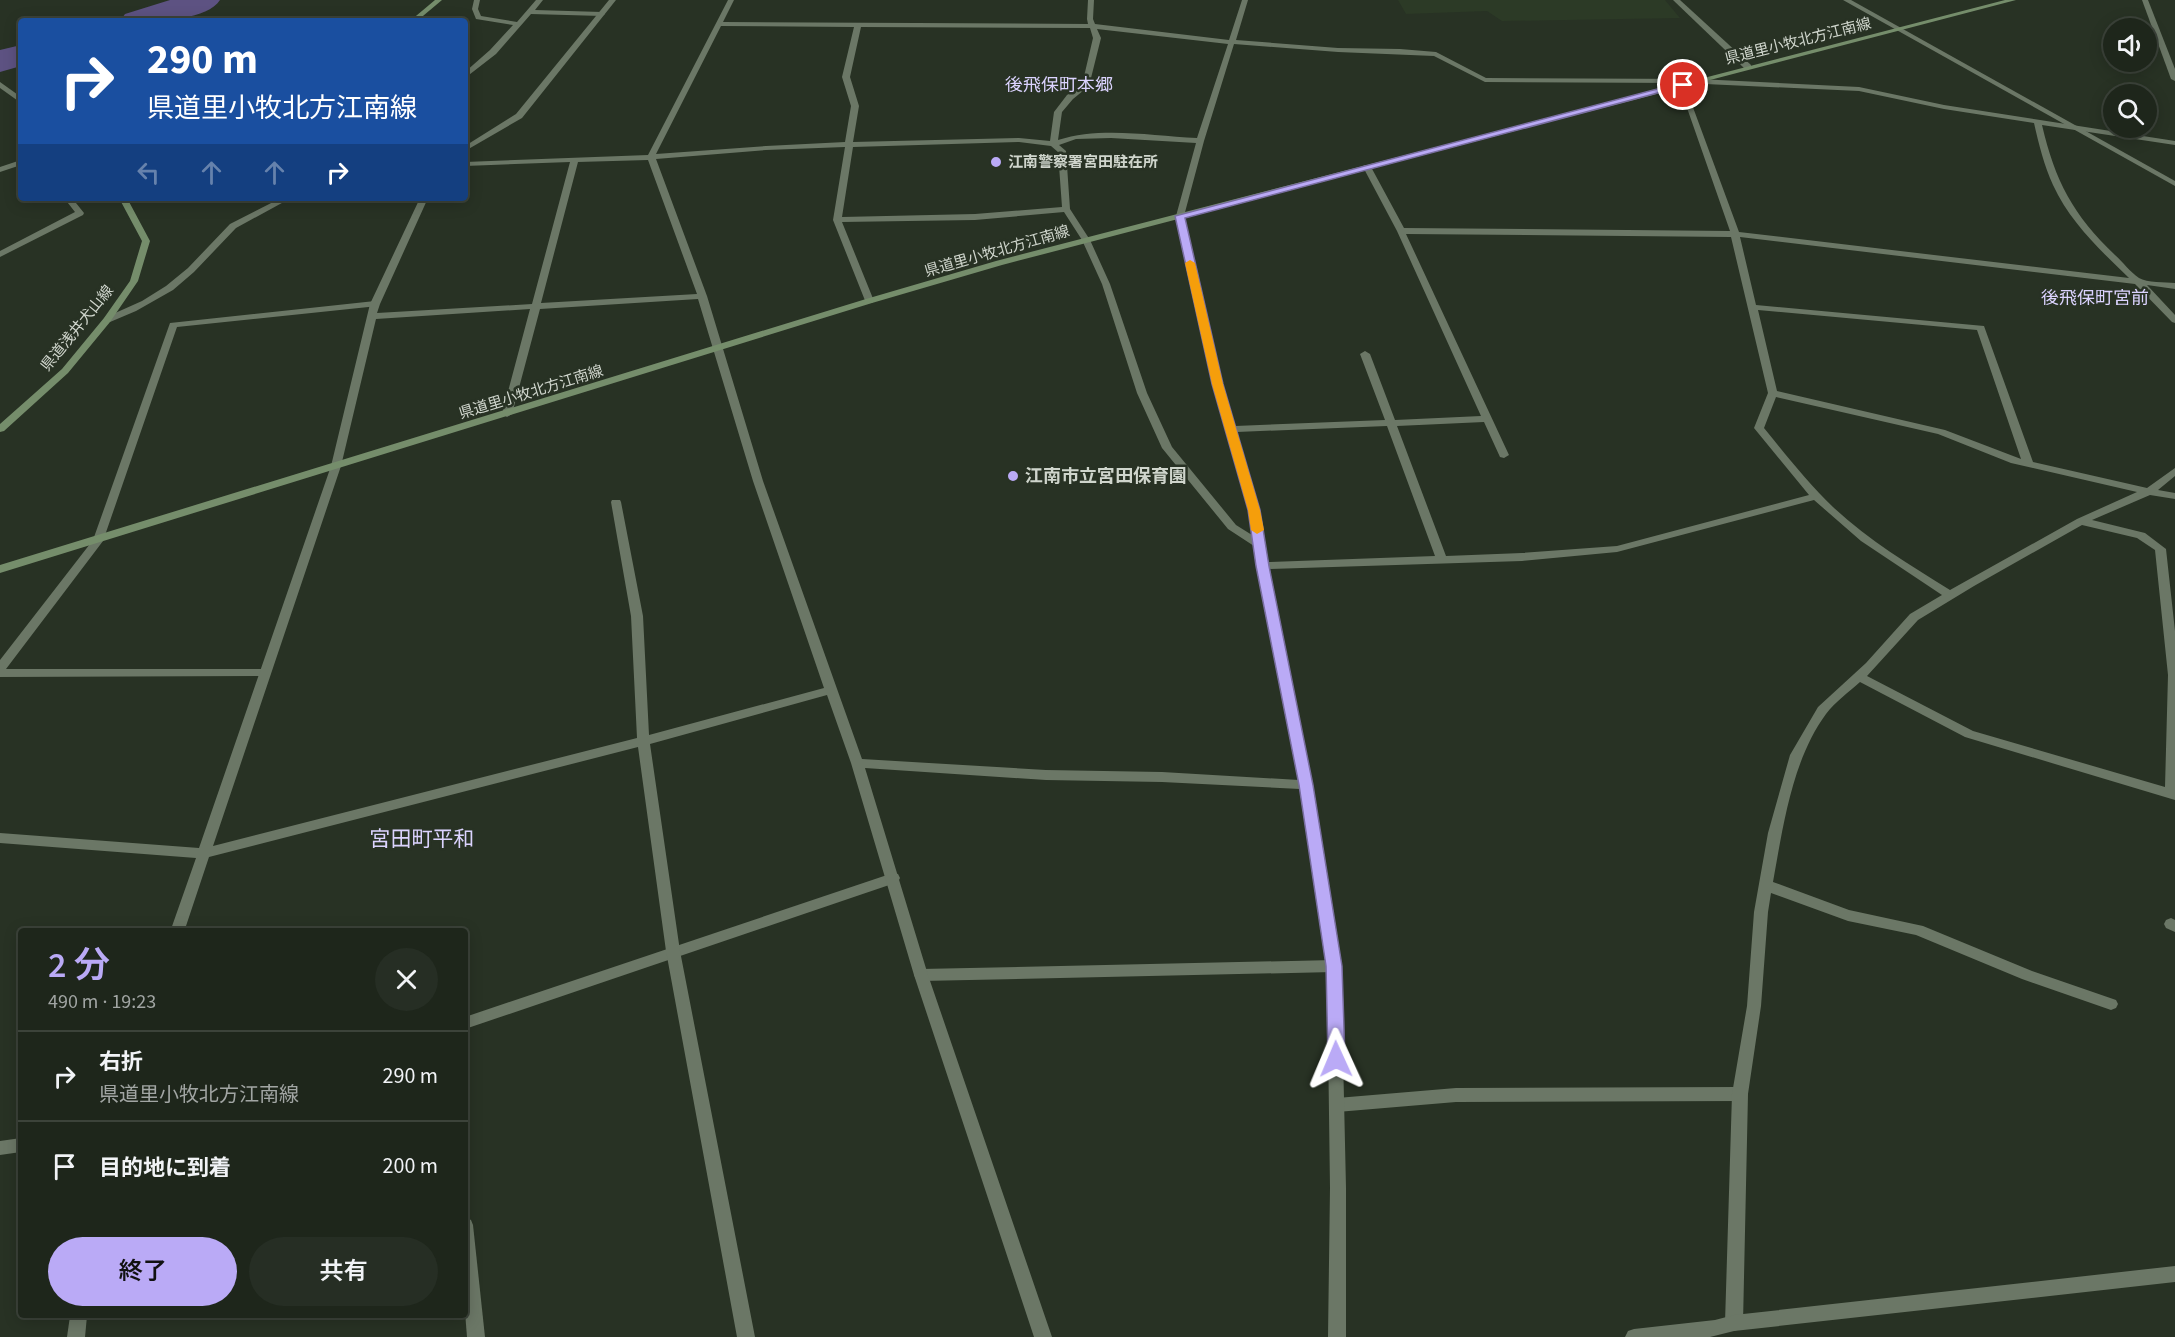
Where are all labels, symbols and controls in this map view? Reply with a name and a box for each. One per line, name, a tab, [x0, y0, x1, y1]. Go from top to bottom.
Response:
street label: 県道里小牧北方江南線	[1723, 13, 1873, 70]
map controls	[2103, 18, 2157, 138]
button: sound	[2103, 18, 2157, 72]
text: 290 m	[147, 30, 258, 90]
icon: right	[48, 42, 126, 120]
pin	[1657, 59, 1708, 110]
icon: arrive	[1666, 68, 1699, 101]
district label: 後飛保町本郷	[1005, 73, 1113, 98]
button: search	[2103, 84, 2157, 138]
text: 県道里小牧北方江南線	[147, 89, 417, 128]
place label: 江南警察署宮田駐在所	[1008, 152, 1158, 173]
marker: 江南警察署宮田駐在所	[989, 155, 1003, 169]
icon: left	[132, 156, 165, 189]
icon: ahead	[195, 156, 228, 189]
icon: ahead	[258, 156, 291, 189]
icon: right	[321, 156, 354, 189]
street label: 県道里小牧北方江南線	[922, 221, 1072, 282]
street label: 県道浅井犬山線	[36, 281, 119, 376]
district label: 後飛保町宮前	[2041, 286, 2149, 311]
street label: 県道里小牧北方江南線	[456, 361, 606, 424]
place label: 江南市立宮田保育園	[1025, 464, 1187, 489]
marker: 江南市立宮田保育園	[1006, 469, 1020, 483]
district label: 宮田町平和	[370, 824, 475, 854]
text: 2 分	[48, 940, 110, 991]
button: close	[375, 948, 438, 1011]
text: 490 m · 19:23	[48, 988, 156, 1016]
position arrow	[1304, 1027, 1368, 1091]
text: 右折	[99, 1046, 143, 1078]
icon: right	[48, 1060, 81, 1093]
text: 290 m	[383, 1060, 438, 1092]
text: 県道里小牧北方江南線	[99, 1081, 299, 1109]
icon: arrive	[48, 1150, 81, 1183]
text: 200 m	[383, 1150, 438, 1182]
text: 目的地に到着	[99, 1152, 231, 1184]
button: 終了	[48, 1237, 237, 1306]
button: 共有	[249, 1237, 438, 1306]

